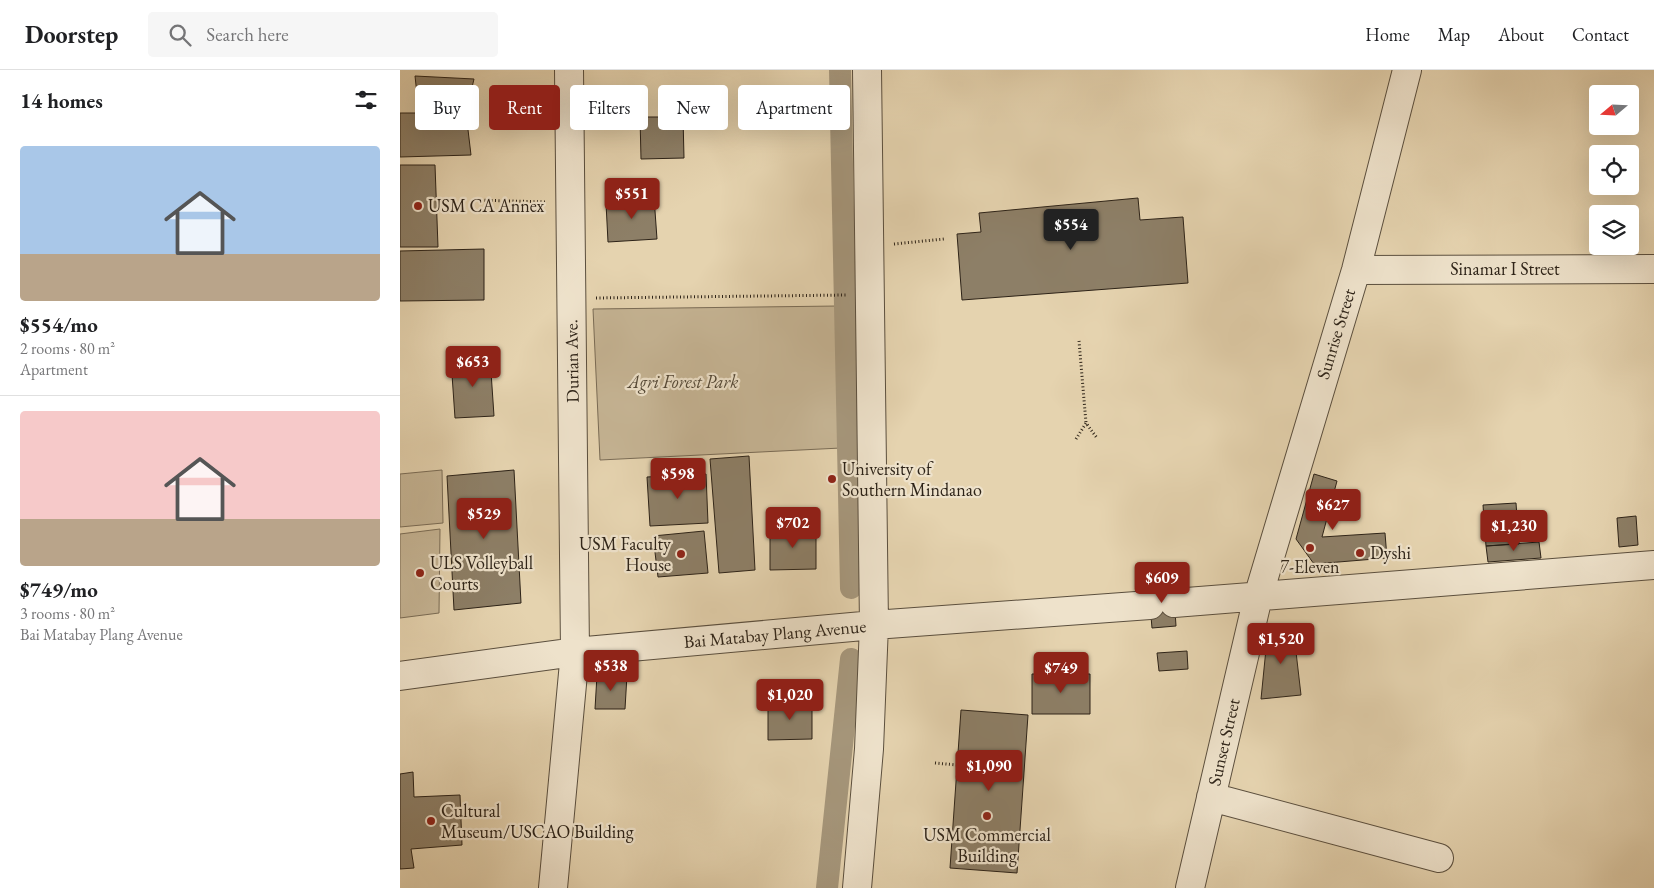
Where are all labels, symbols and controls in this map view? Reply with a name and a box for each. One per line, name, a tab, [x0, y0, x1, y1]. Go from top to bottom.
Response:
search box	[148, 12, 498, 57]
text: Doorstep	[25, 19, 118, 50]
icon: search	[166, 21, 194, 49]
text: Search here	[206, 22, 289, 47]
text: Home	[1365, 23, 1410, 46]
text: Map	[1438, 23, 1470, 46]
text: About	[1498, 23, 1544, 46]
text: Contact	[1572, 23, 1629, 46]
chip: Buy	[415, 85, 479, 130]
chip: Rent	[489, 85, 560, 130]
chip: Filters	[570, 85, 648, 130]
chip: New	[658, 85, 728, 130]
chip: Apartment	[738, 85, 850, 130]
north arrow	[1589, 85, 1639, 135]
map controls	[1589, 85, 1639, 255]
icon: filters	[352, 86, 380, 114]
text: 14 homes	[20, 87, 103, 114]
button: locate	[1589, 145, 1639, 195]
icon: home	[155, 178, 245, 268]
pin: $551	[602, 178, 662, 220]
text: $551	[616, 183, 648, 204]
place label: USM CA Annex	[428, 194, 545, 217]
marker: USM CA Annex	[412, 200, 424, 212]
button: layers	[1589, 205, 1639, 255]
pin: $554	[1041, 208, 1101, 251]
text: $554	[1055, 214, 1087, 235]
street label: Sinamar I Street	[1450, 257, 1560, 280]
street label: Sunrise Street	[1311, 285, 1360, 382]
text: $554/mo	[20, 311, 98, 338]
street label: Durian Ave.	[559, 319, 584, 403]
text: 2 rooms · 80 m²	[20, 338, 115, 359]
pin: $653	[443, 346, 503, 388]
text: $653	[457, 351, 489, 372]
text: Apartment	[20, 359, 88, 380]
park label: Agri Forest Park	[626, 370, 738, 394]
icon: home	[155, 444, 245, 534]
place label: University of Southern Mindanao	[842, 457, 982, 501]
pin: $598	[648, 458, 708, 500]
text: $598	[662, 463, 694, 484]
marker: University of Southern Mindanao	[826, 473, 838, 485]
pin: $627	[1303, 488, 1363, 531]
text: $627	[1317, 494, 1349, 515]
pin: $529	[454, 498, 514, 540]
text: $529	[468, 503, 500, 524]
pin: $702	[763, 506, 823, 549]
pin: $1,230	[1473, 510, 1555, 552]
text: $702	[777, 512, 809, 533]
text: $1,230	[1491, 515, 1537, 536]
place label: USM Faculty House	[579, 532, 671, 576]
place label: Dyshi	[1370, 541, 1412, 564]
marker: 7-Eleven	[1304, 542, 1316, 554]
marker: Dyshi	[1354, 547, 1366, 559]
marker: USM Faculty House	[675, 548, 687, 560]
place label: ULS Volleyball Courts	[430, 551, 533, 595]
place label: 7-Eleven	[1280, 555, 1340, 578]
pin: $609	[1132, 562, 1192, 604]
marker: ULS Volleyball Courts	[414, 567, 426, 579]
text: $609	[1146, 567, 1178, 588]
text: $749/mo	[20, 576, 98, 603]
text: 3 rooms · 80 m²	[20, 603, 115, 624]
street label: Bai Matabay Plang Avenue	[683, 614, 867, 653]
pin: $1,520	[1240, 622, 1322, 665]
text: Bai Matabay Plang Avenue	[20, 624, 183, 645]
text: $1,520	[1258, 628, 1304, 649]
pin: $538	[581, 650, 641, 692]
pin: $749	[1031, 652, 1091, 694]
text: $538	[595, 655, 627, 676]
text: $749	[1045, 657, 1077, 678]
pin: $1,020	[749, 678, 831, 721]
text: $1,020	[767, 684, 813, 705]
street label: Sunset Street	[1202, 696, 1245, 788]
pin: $1,090	[948, 750, 1030, 792]
text: $1,090	[966, 755, 1012, 776]
place label: Cultural Museum/USCAO Building	[441, 799, 634, 843]
marker: USM Commercial Building	[981, 810, 993, 822]
marker: Cultural Museum/USCAO Building	[425, 815, 437, 827]
place label: USM Commercial Building	[923, 823, 1051, 867]

